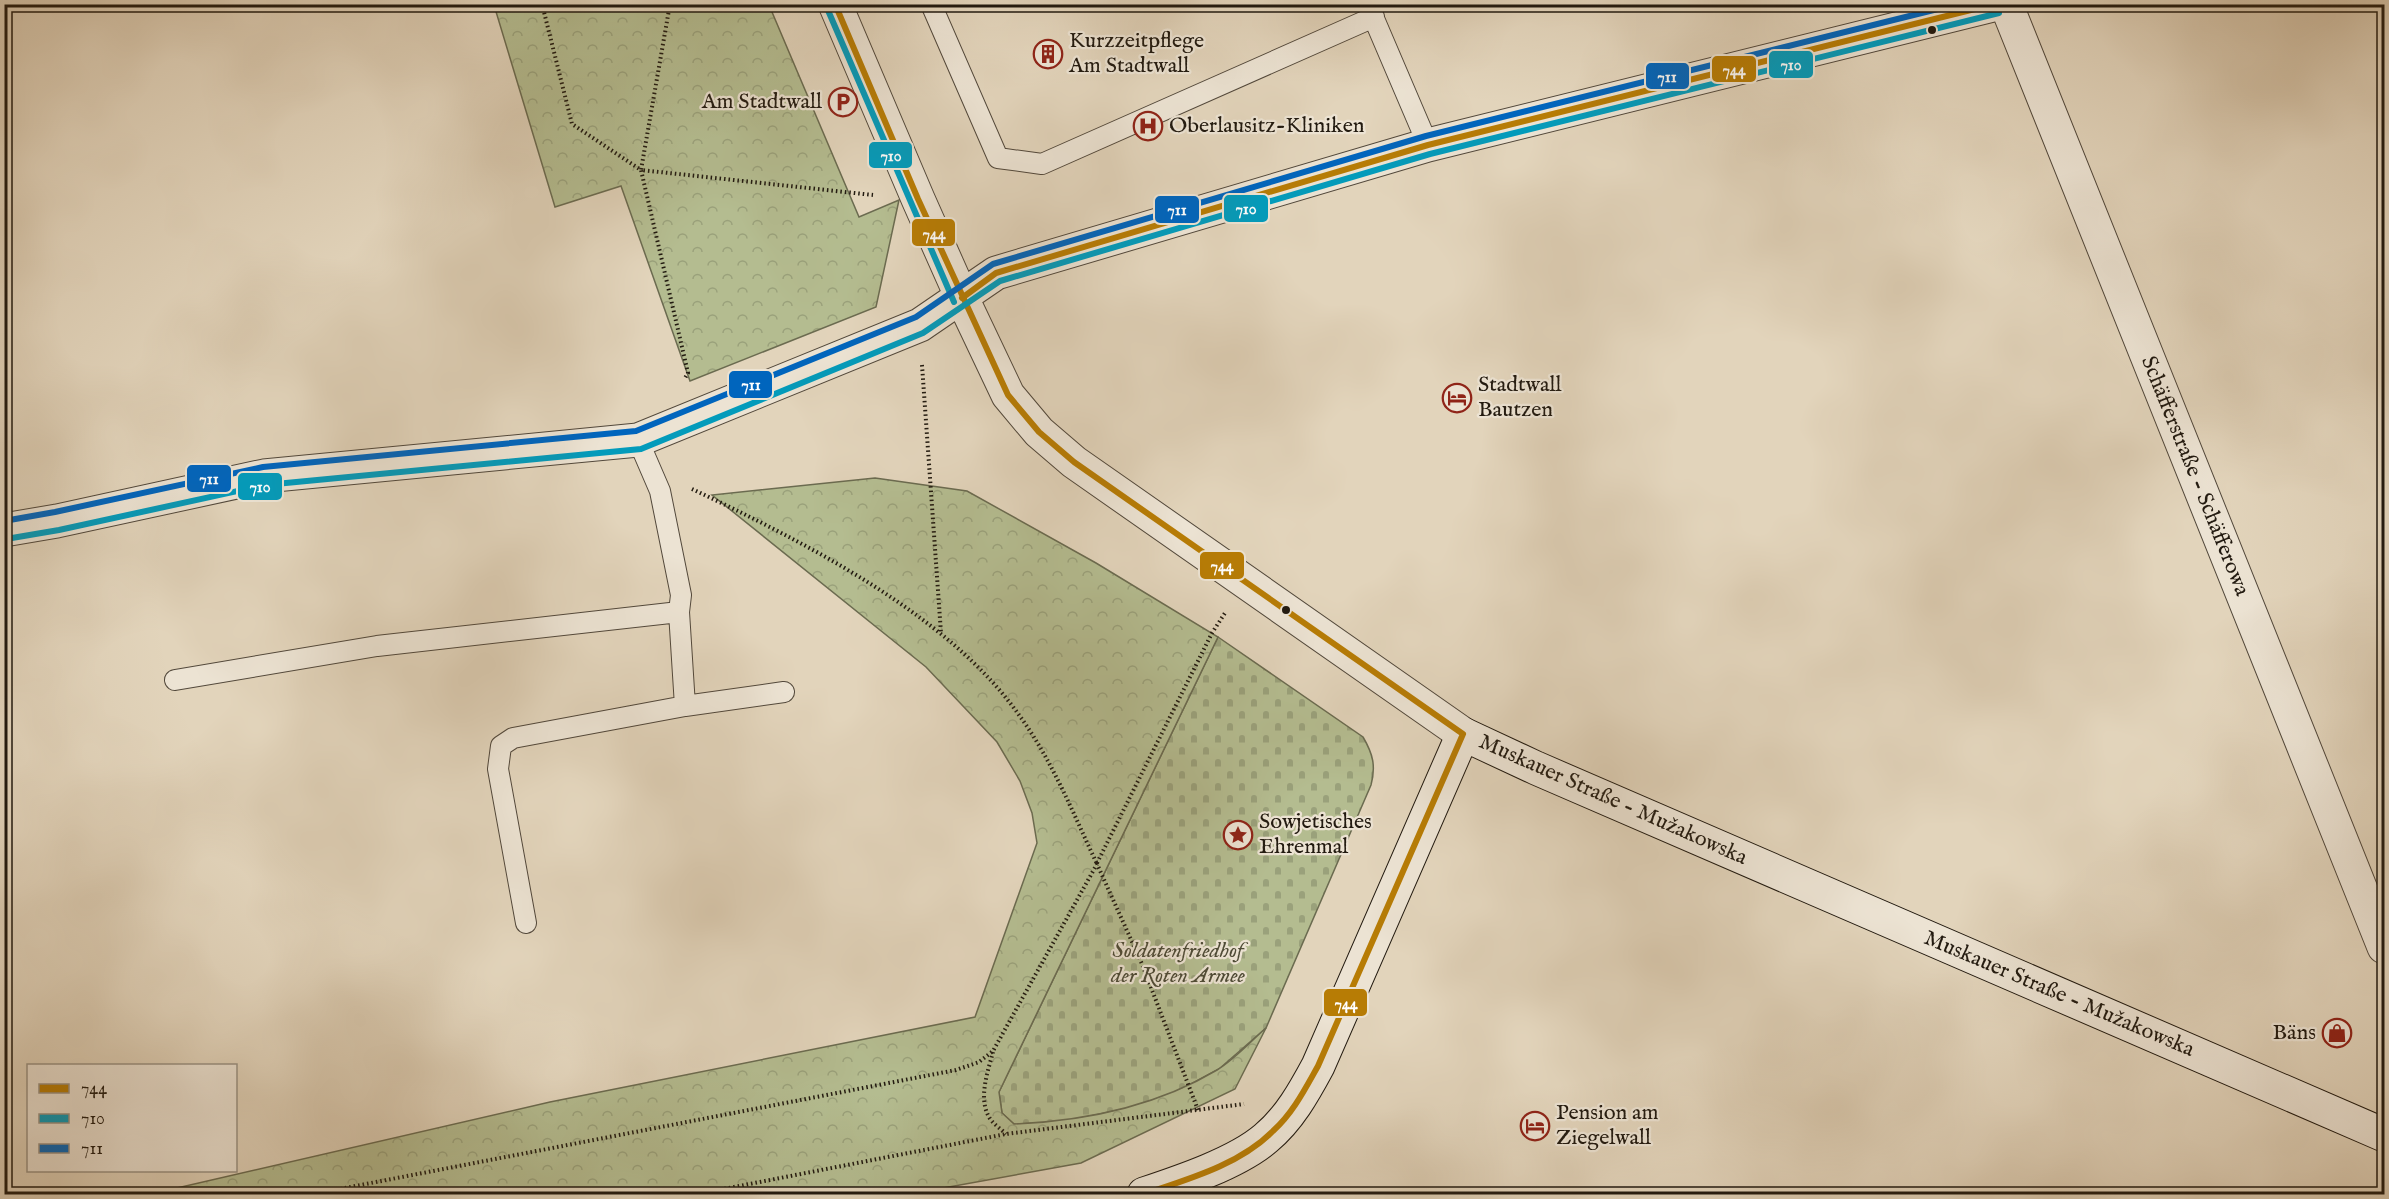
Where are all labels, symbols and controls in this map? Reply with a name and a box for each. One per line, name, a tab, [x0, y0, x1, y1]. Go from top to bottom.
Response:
unlabelled marker	[1926, 24, 1938, 36]
place label: Kurzzeitpflege Am Stadtwall	[1068, 27, 1204, 80]
building icon: Kurzzeitpflege Am Stadtwall	[1032, 38, 1064, 70]
line badge: 710	[1768, 50, 1814, 79]
line badge: 744	[1711, 55, 1757, 83]
text: 710	[1780, 56, 1802, 76]
text: 744	[1722, 61, 1747, 81]
line badge: 711	[1645, 62, 1690, 90]
text: 711	[1657, 68, 1677, 88]
parking icon: Am Stadtwall	[827, 86, 859, 118]
place label: Am Stadtwall	[701, 88, 822, 116]
hospital icon: Oberlausitz-Kliniken	[1132, 110, 1164, 142]
place label: Oberlausitz-Kliniken	[1169, 112, 1365, 140]
line badge: 710	[868, 141, 913, 169]
text: 710	[880, 147, 902, 167]
line badge: 710	[1223, 194, 1269, 223]
line badge: 711	[1154, 195, 1200, 224]
text: 710	[1235, 200, 1257, 220]
text: 711	[1167, 201, 1187, 221]
line badge: 744	[911, 218, 956, 247]
text: 744	[922, 225, 947, 245]
street label: Schäfferstraße - Schäfferowa	[2134, 352, 2256, 600]
line badge: 711	[728, 370, 773, 399]
place label: Stadtwall Bautzen	[1478, 371, 1562, 424]
text: 711	[741, 376, 761, 396]
hotel icon: Stadtwall Bautzen	[1441, 382, 1473, 414]
line badge: 711	[186, 464, 232, 493]
text: 711	[199, 470, 219, 490]
line badge: 710	[237, 472, 283, 501]
text: 710	[249, 478, 271, 498]
line badge: 744	[1199, 551, 1245, 580]
text: 744	[1210, 557, 1235, 577]
unlabelled marker	[1280, 604, 1292, 616]
street label: Muskauer Straße - Mužakowska	[1474, 728, 1752, 872]
place label: Sowjetisches Ehrenmal	[1259, 808, 1372, 861]
place icon: Sowjetisches Ehrenmal	[1222, 819, 1254, 851]
street label: Muskauer Straße - Mužakowska	[1920, 924, 2199, 1064]
park label: Soldatenfriedhof der Roten Armee	[1110, 937, 1249, 990]
line badge: 744	[1323, 988, 1368, 1017]
text: 744	[1334, 995, 1359, 1015]
shop icon: Bäns	[2321, 1017, 2353, 1049]
place label: Bäns	[2272, 1019, 2316, 1047]
legend	[27, 1064, 237, 1172]
text: 744	[81, 1078, 107, 1101]
place label: Pension am Ziegelwall	[1556, 1099, 1659, 1152]
text: 710	[81, 1108, 105, 1131]
hotel icon: Pension am Ziegelwall	[1519, 1110, 1551, 1142]
text: 711	[81, 1138, 103, 1161]

